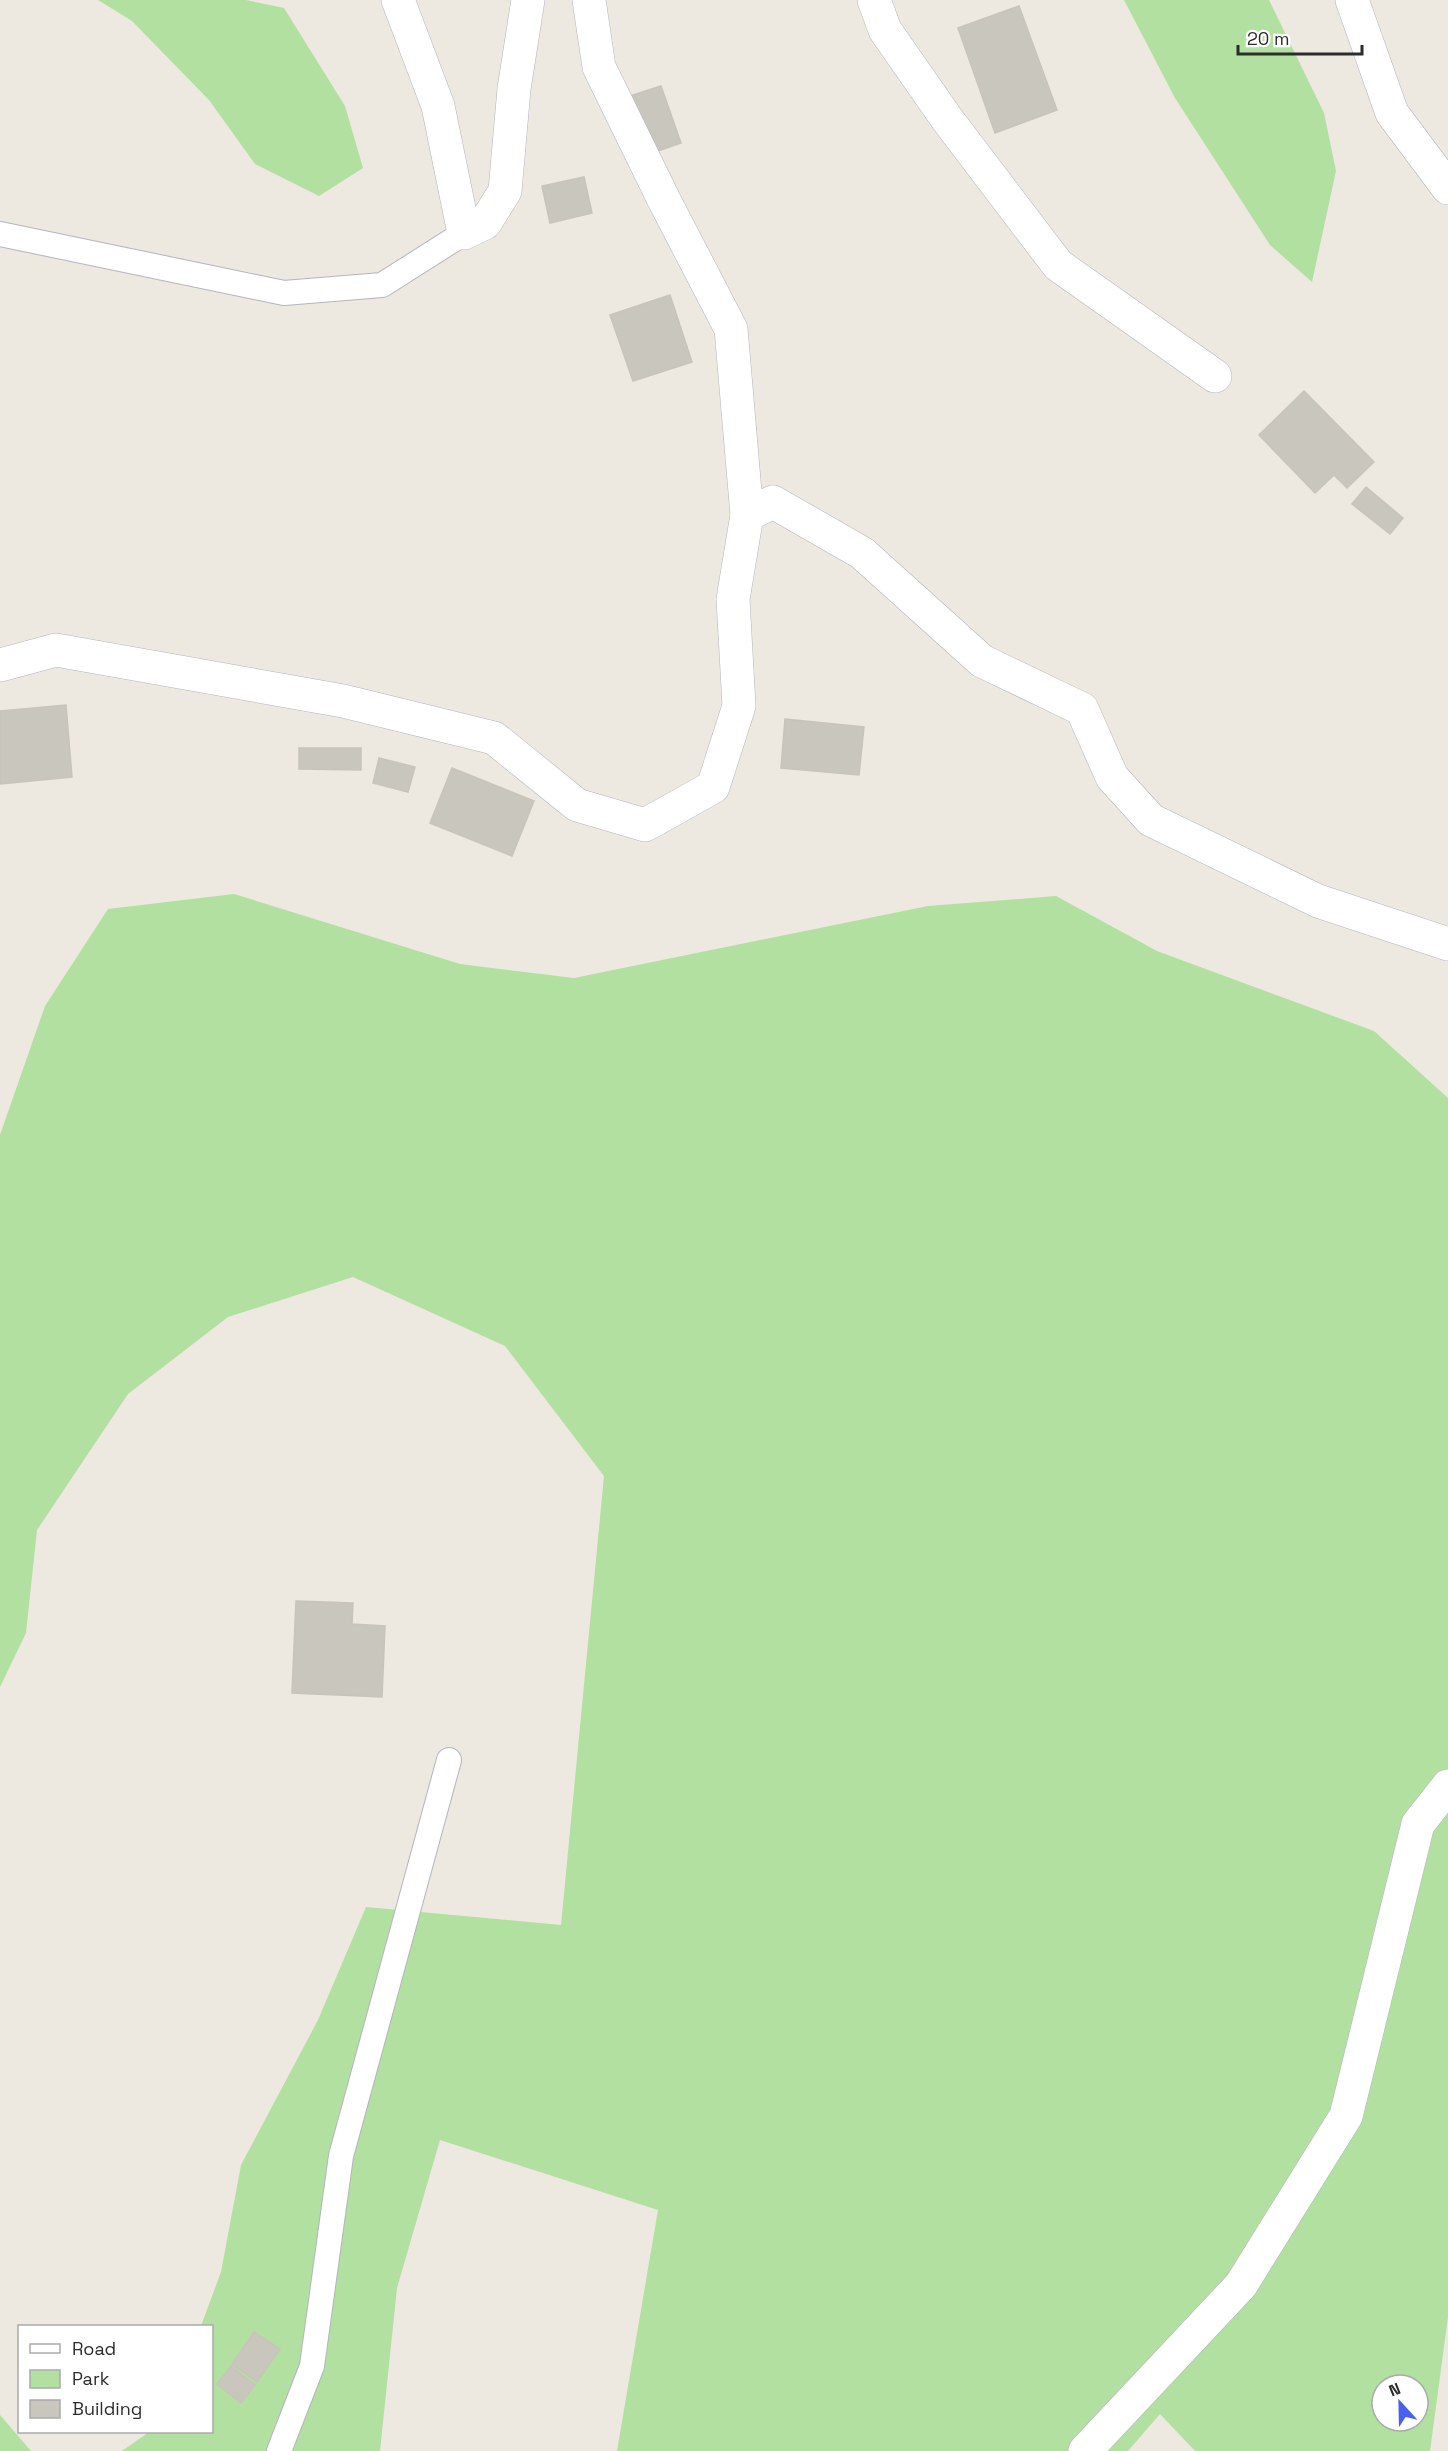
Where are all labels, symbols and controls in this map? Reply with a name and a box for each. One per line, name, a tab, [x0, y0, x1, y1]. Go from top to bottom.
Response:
scale bar	[1238, 18, 1362, 56]
text: 20 m	[1247, 27, 1290, 50]
legend	[18, 2325, 213, 2433]
text: Road	[72, 2337, 116, 2360]
text: Park	[72, 2367, 110, 2390]
north arrow	[1370, 2373, 1430, 2433]
text: N	[1386, 2378, 1403, 2401]
text: Building	[72, 2397, 142, 2420]

